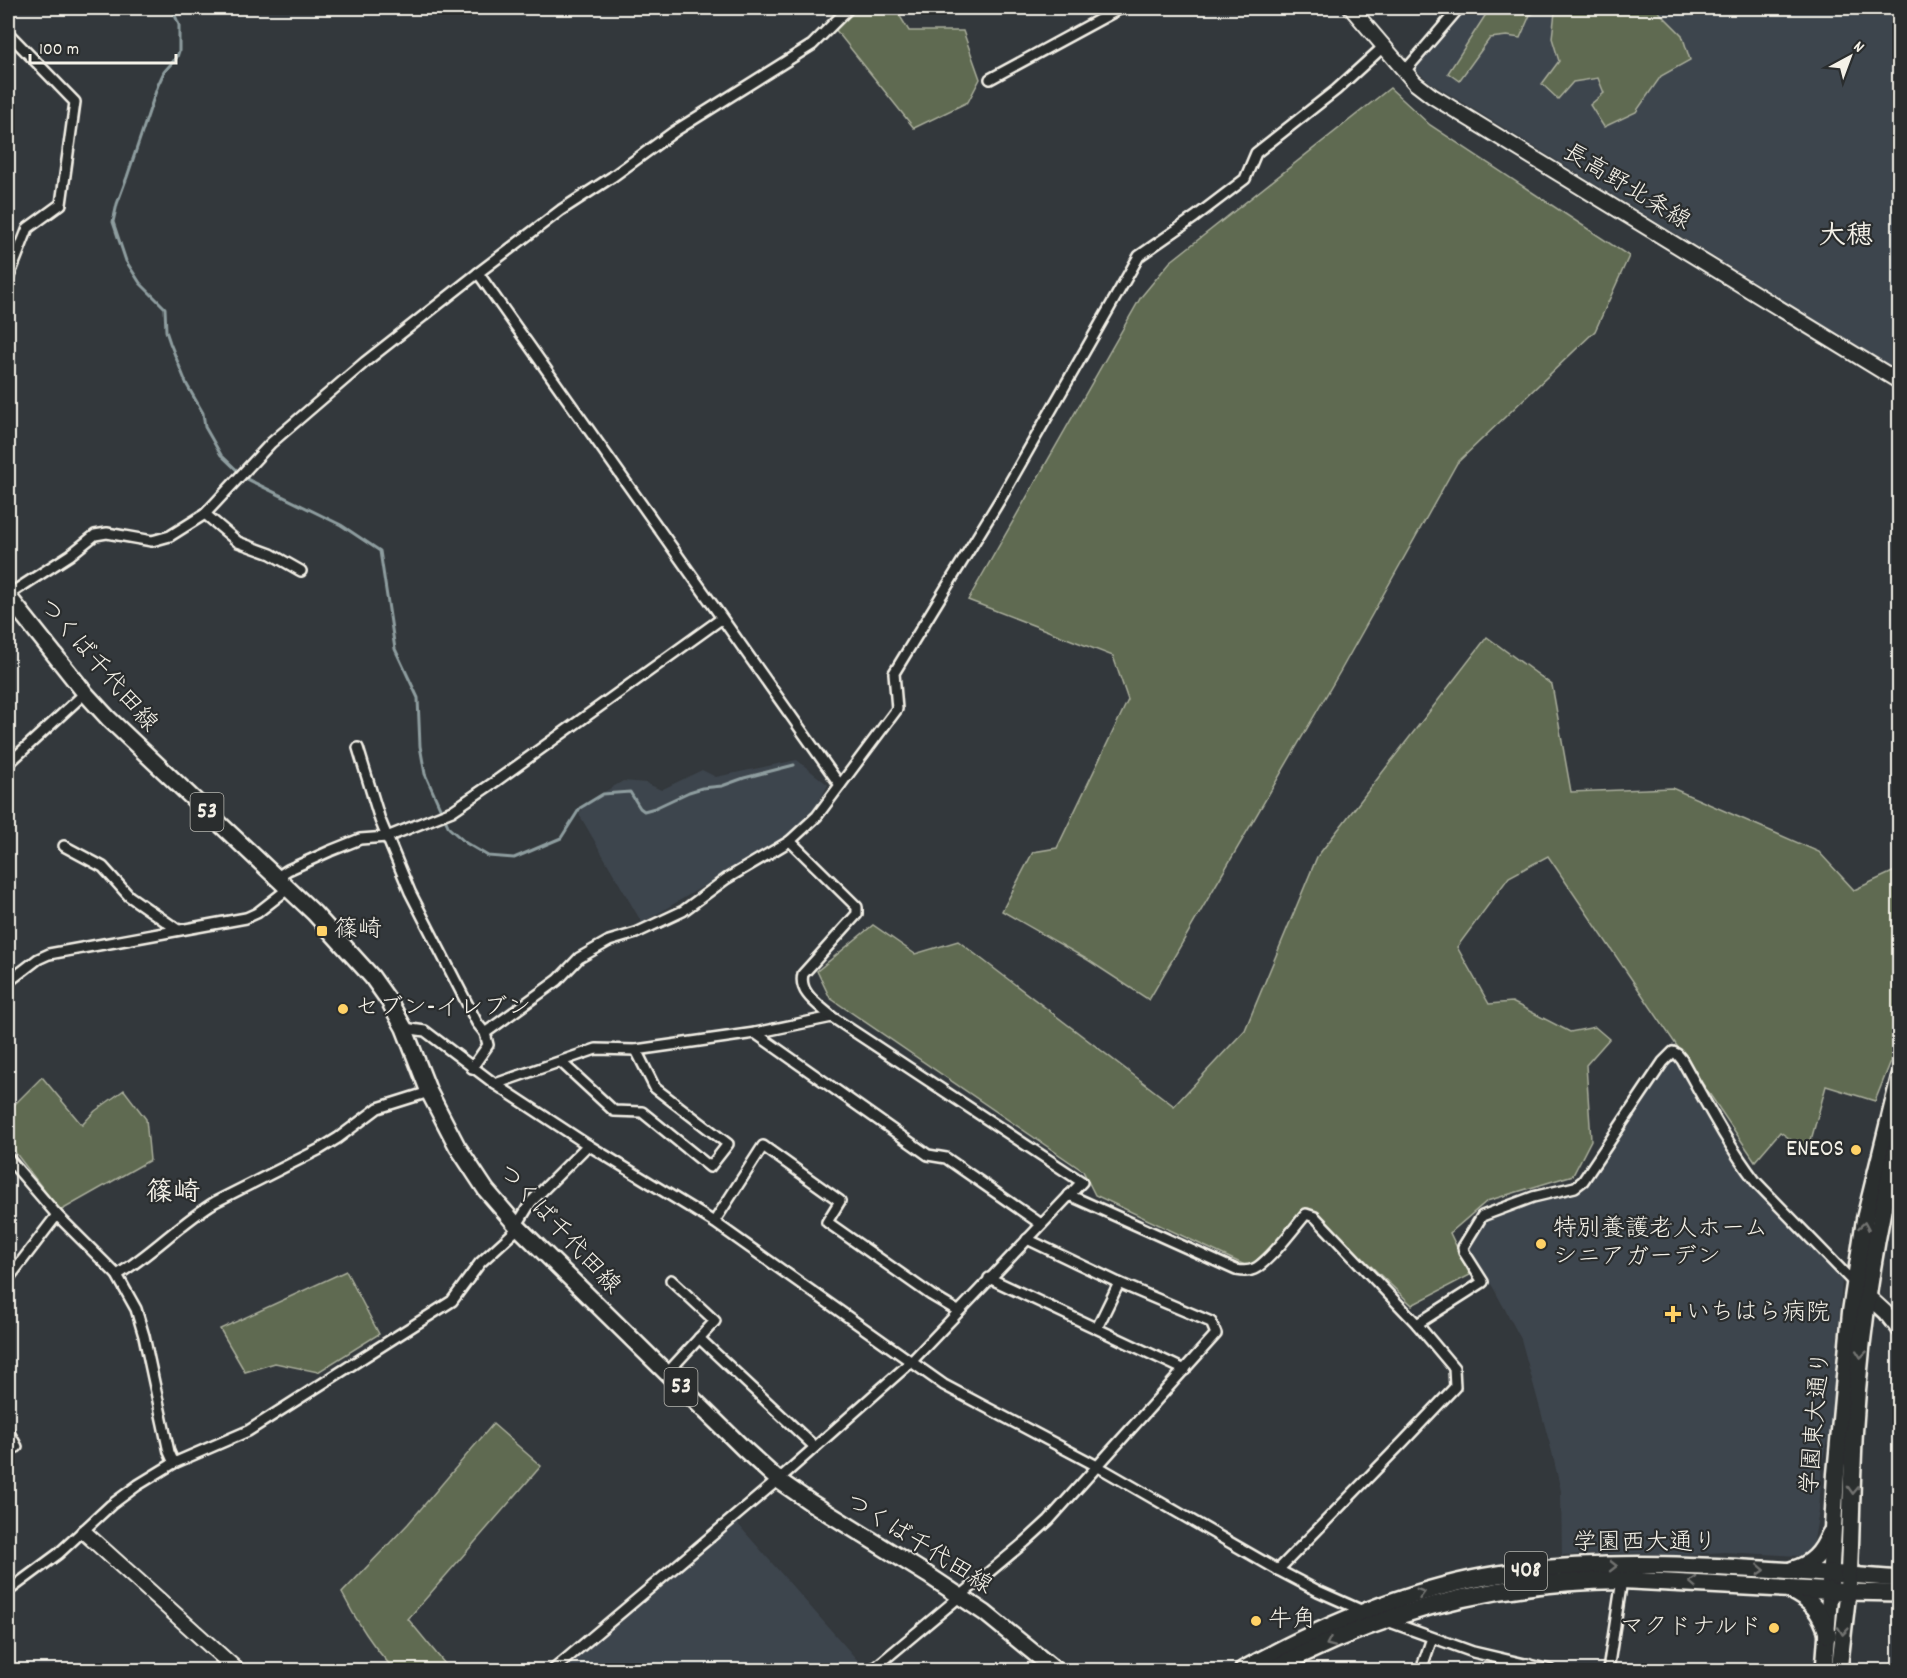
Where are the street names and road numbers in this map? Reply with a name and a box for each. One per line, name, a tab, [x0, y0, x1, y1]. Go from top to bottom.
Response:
street label: 長高野北条線	[1556, 136, 1696, 240]
street label: つくば千代田線	[29, 591, 165, 741]
road number: 53	[190, 793, 224, 831]
street label: つくば千代田線	[488, 1157, 628, 1303]
street label: 学園東大通り	[1794, 1350, 1840, 1496]
road number: 53	[664, 1368, 698, 1406]
street label: つくば千代田線	[838, 1486, 998, 1604]
street label: 学園西大通り	[1573, 1527, 1717, 1561]
road number: 408	[1505, 1552, 1547, 1590]

